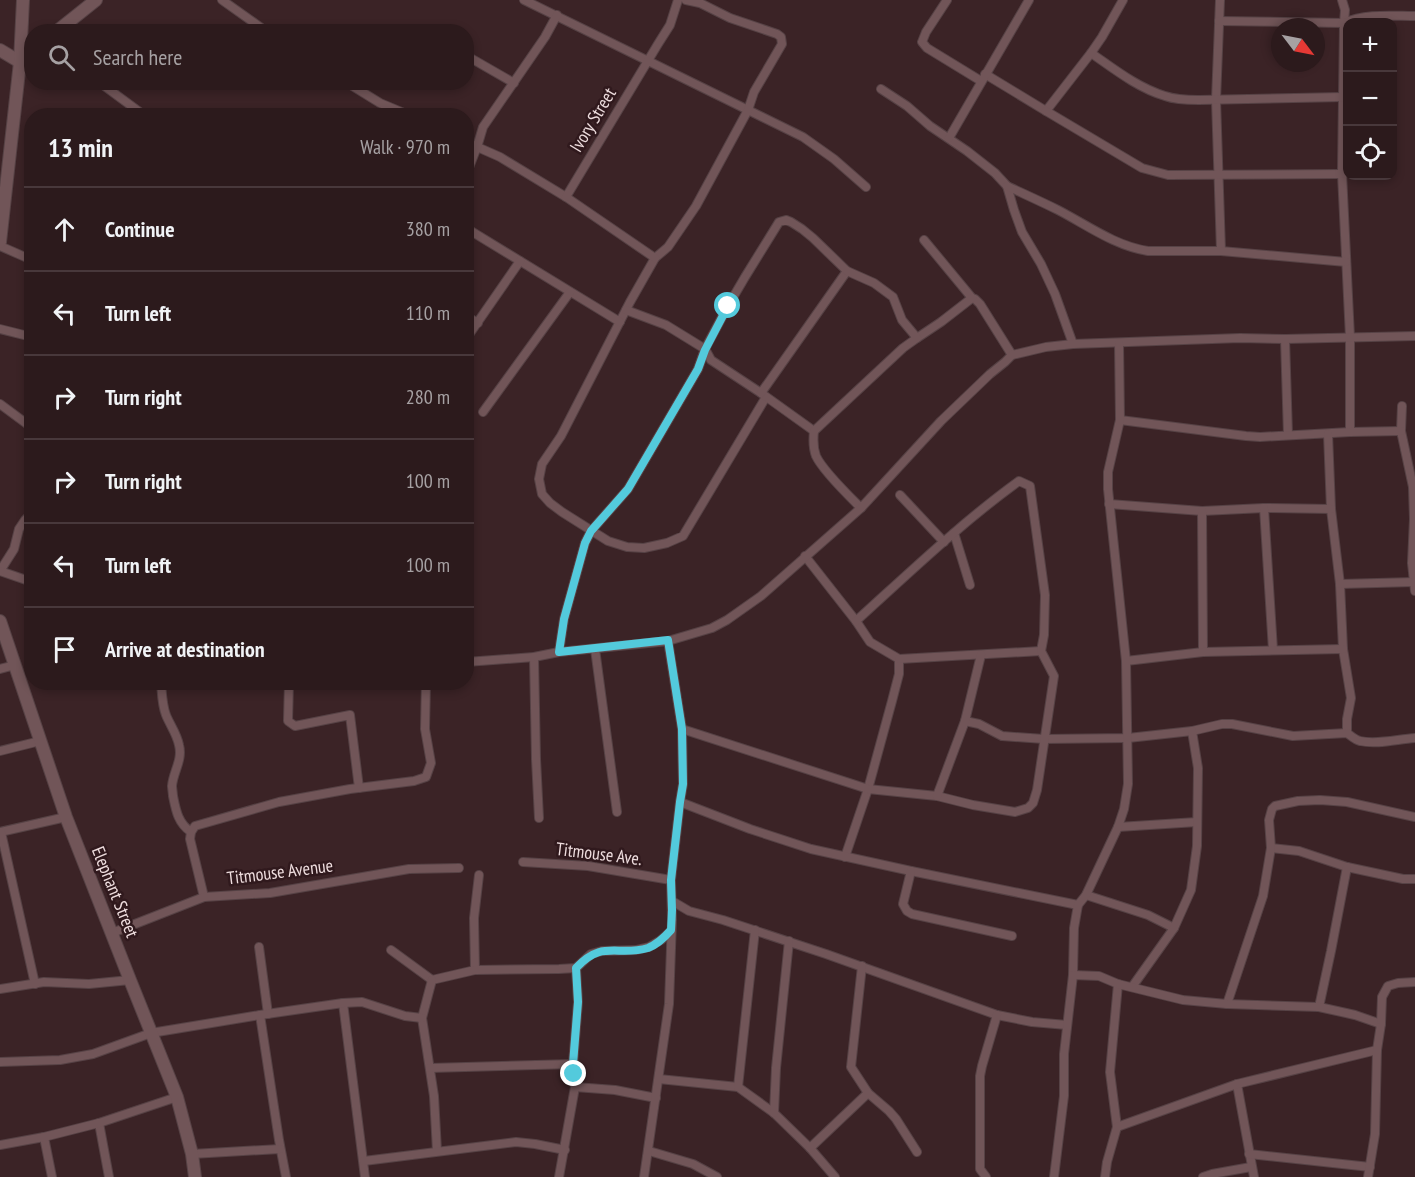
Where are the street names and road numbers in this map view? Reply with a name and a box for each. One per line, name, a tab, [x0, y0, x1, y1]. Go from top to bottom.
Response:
street label: Ivory Street	[564, 83, 621, 156]
street label: Titmouse Ave.	[555, 837, 643, 870]
street label: Elephant Street	[87, 843, 144, 941]
street label: Titmouse Avenue	[226, 854, 334, 889]

